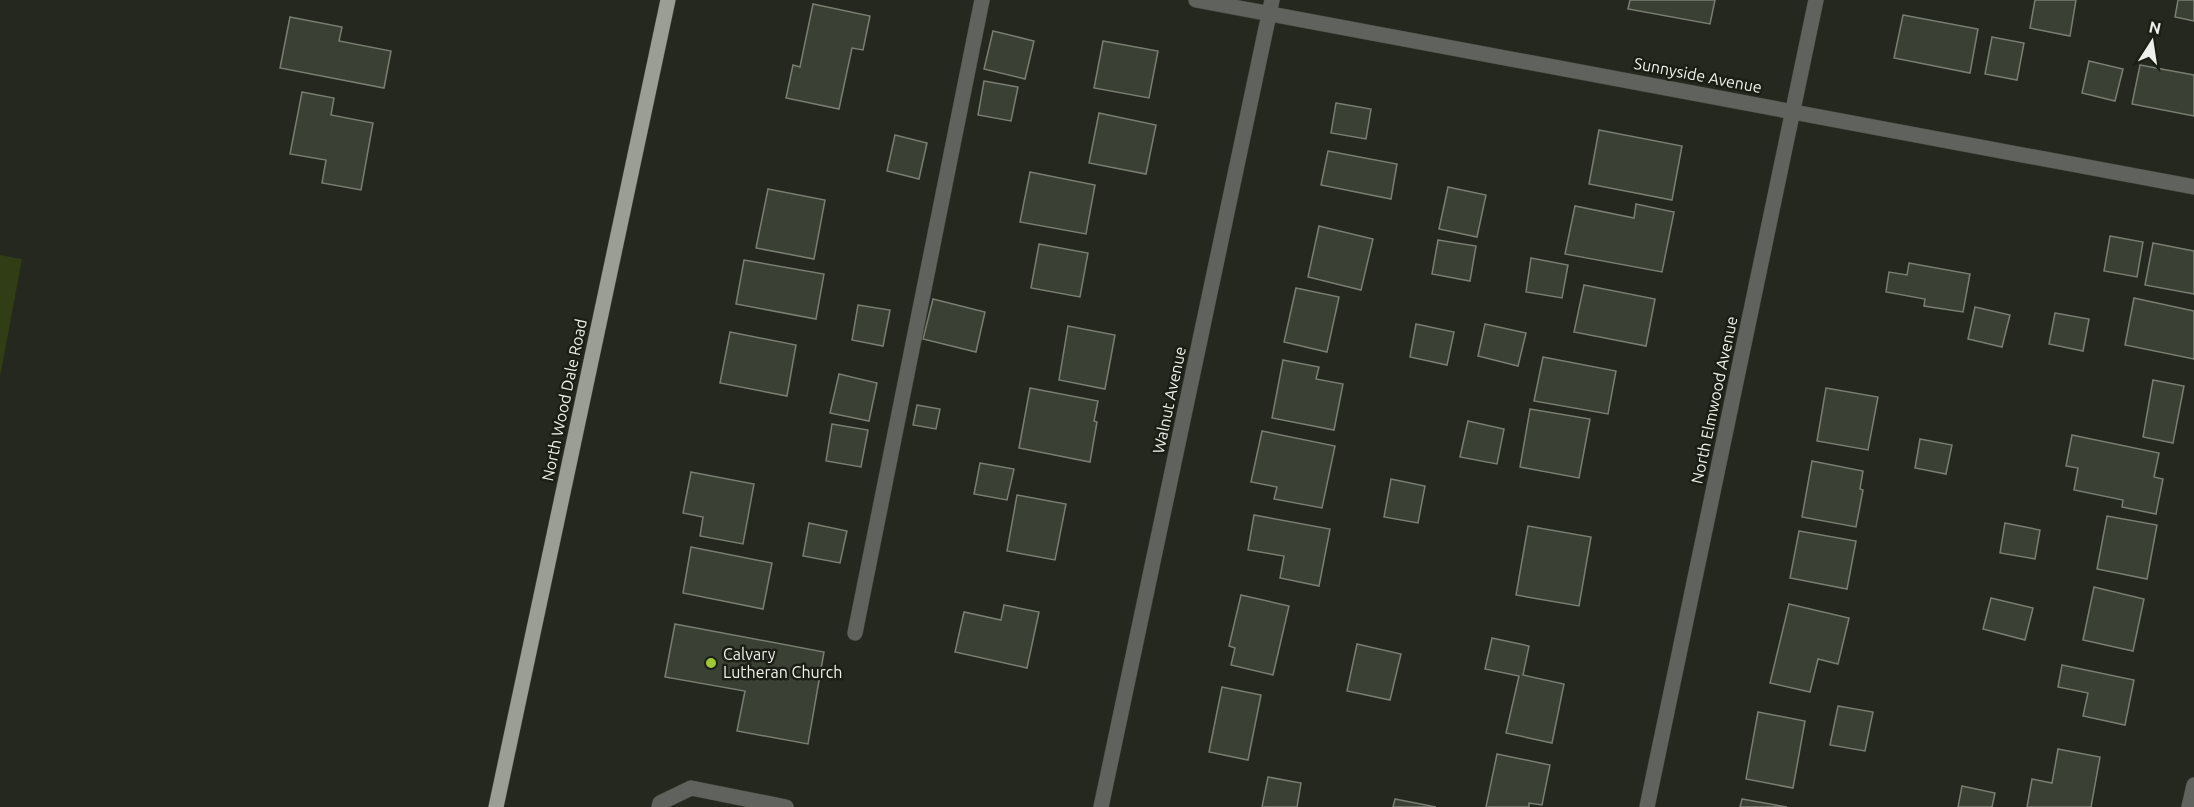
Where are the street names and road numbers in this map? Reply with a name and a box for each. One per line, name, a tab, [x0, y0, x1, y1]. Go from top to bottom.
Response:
street label: Sunnyside Avenue	[1632, 54, 1764, 96]
street label: North Elmwood Avenue	[1687, 315, 1741, 485]
street label: North Wood Dale Road	[538, 317, 590, 483]
street label: Walnut Avenue	[1149, 345, 1189, 455]

